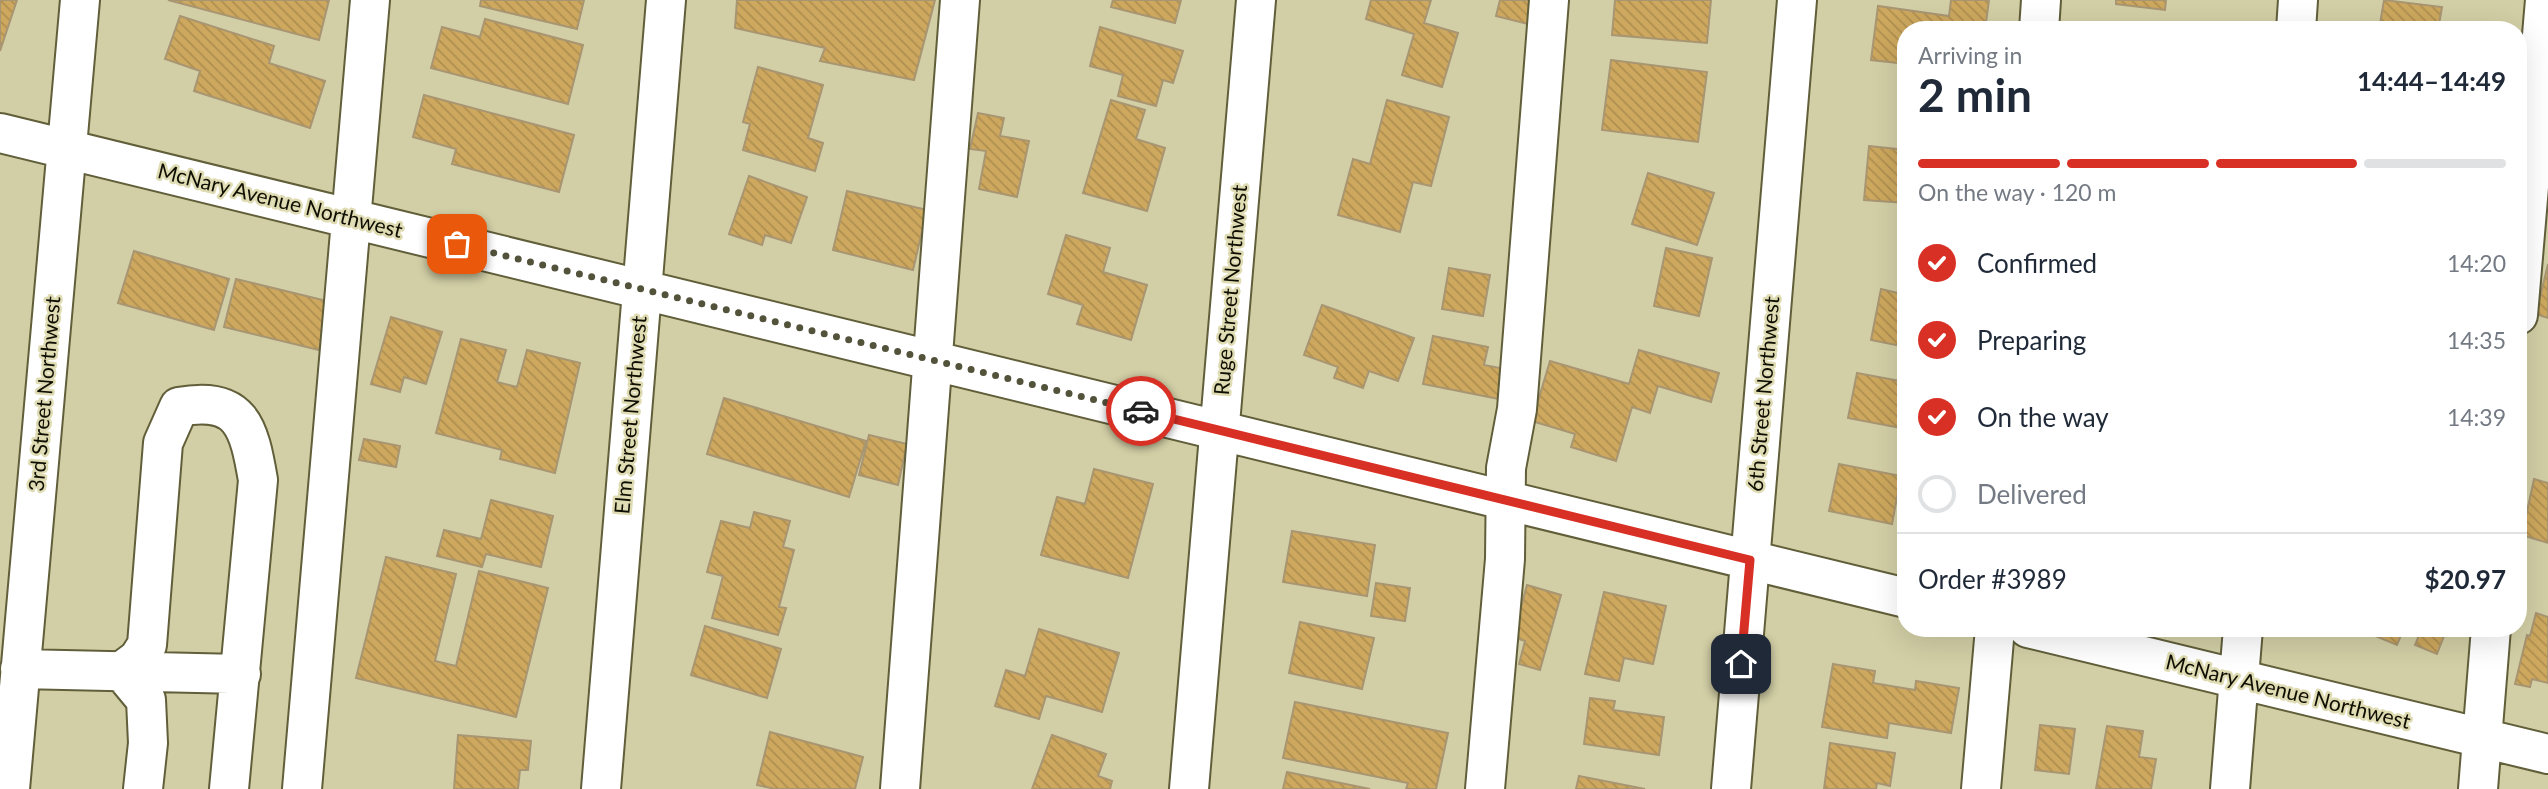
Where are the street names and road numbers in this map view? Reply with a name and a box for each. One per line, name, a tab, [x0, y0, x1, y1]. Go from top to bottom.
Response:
street label: McNary Avenue Northwest	[155, 157, 406, 242]
street label: Ruge Street Northwest	[1208, 183, 1251, 396]
street label: 3rd Street Northwest	[23, 295, 65, 492]
street label: 6th Street Northwest	[1742, 295, 1784, 493]
street label: Elm Street Northwest	[608, 314, 651, 515]
street label: McNary Avenue Northwest	[2163, 648, 2414, 733]

